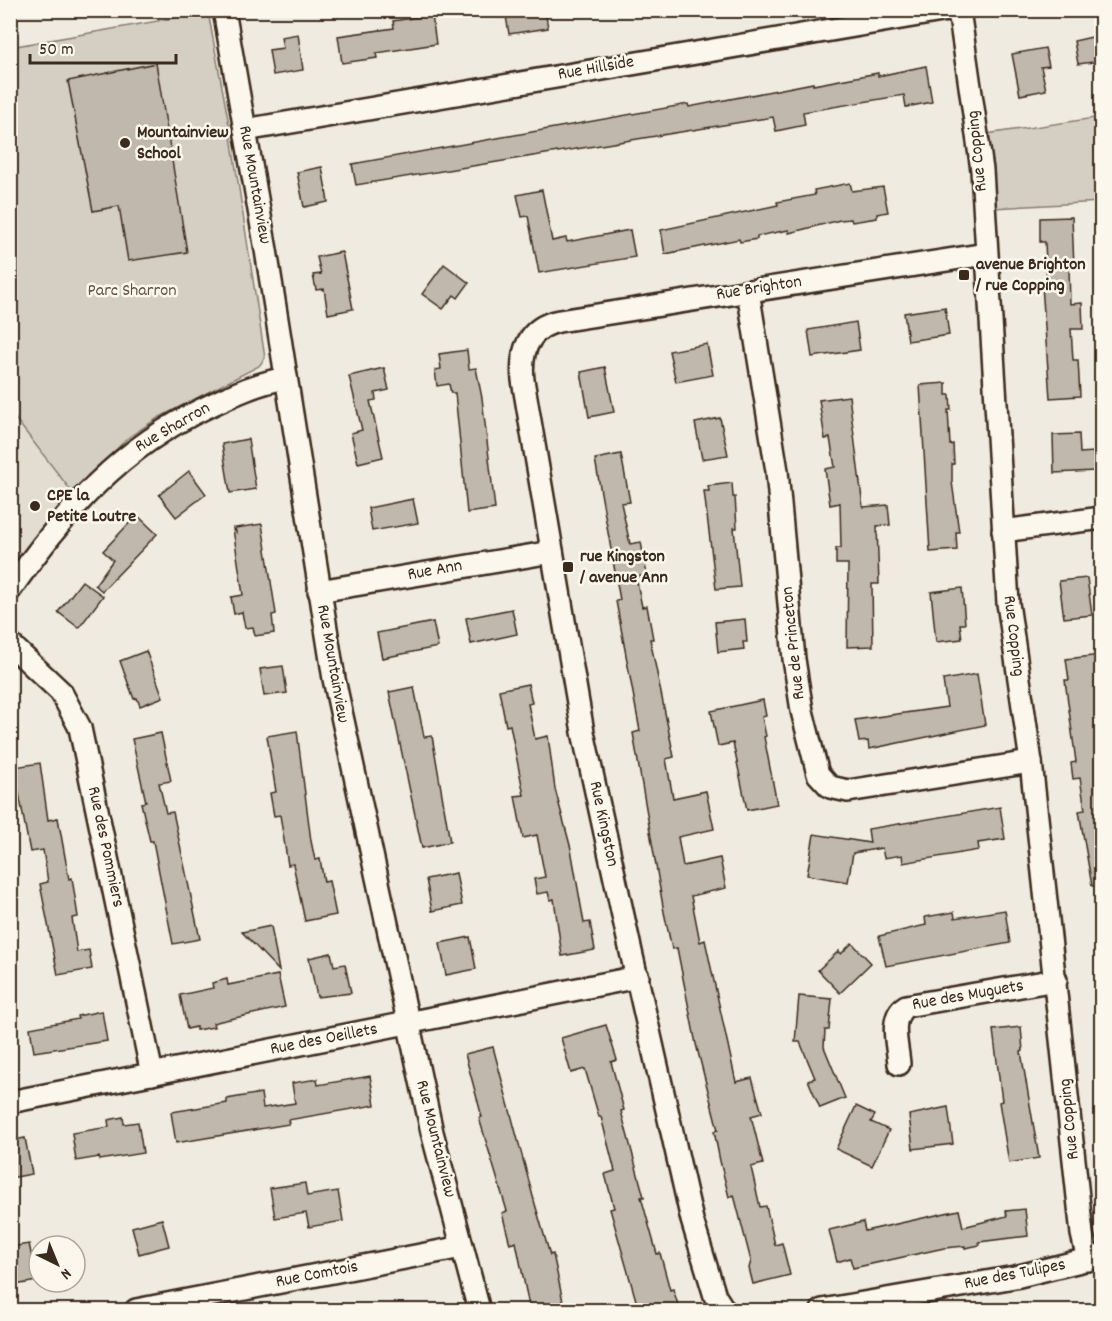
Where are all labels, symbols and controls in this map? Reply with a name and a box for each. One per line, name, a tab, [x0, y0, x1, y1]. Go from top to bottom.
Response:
scale bar	[30, 27, 176, 65]
text: 50 m	[39, 38, 74, 63]
street label: Rue Hillside	[556, 50, 636, 88]
street label: Rue Copping	[961, 109, 995, 193]
place label: Mountainview School	[137, 121, 229, 167]
street label: Rue Mountainview	[231, 124, 277, 246]
marker: Mountainview School	[118, 136, 132, 150]
place label: avenue Brighton / rue Copping	[975, 253, 1086, 299]
marker: avenue Brighton / rue Copping	[957, 268, 971, 282]
street label: Rue Brighton	[714, 270, 804, 308]
park label: Parc Sharron	[88, 279, 176, 304]
street label: Rue Sharron	[131, 396, 215, 460]
place label: CPE la Petite Loutre	[47, 484, 136, 530]
marker: CPE la Petite Loutre	[28, 499, 42, 513]
place label: rue Kingston / avenue Ann	[579, 545, 668, 591]
street label: Rue Ann	[406, 554, 464, 588]
marker: rue Kingston / avenue Ann	[561, 560, 575, 574]
street label: Rue de Princeton	[776, 585, 812, 701]
street label: Rue Copping	[996, 594, 1030, 678]
street label: Rue Mountainview	[309, 603, 355, 725]
street label: Rue Kingston	[582, 779, 624, 869]
street label: Rue des Pommiers	[80, 784, 130, 910]
street label: Rue des Muguets	[910, 974, 1026, 1018]
street label: Rue des Oeillets	[268, 1017, 380, 1063]
street label: Rue Copping	[1053, 1077, 1087, 1161]
street label: Rue Mountainview	[408, 1078, 462, 1200]
north arrow	[27, 1234, 87, 1294]
street label: Rue des Tulipes	[962, 1253, 1068, 1297]
street label: Rue Comtois	[274, 1255, 360, 1295]
text: N	[55, 1262, 76, 1284]

